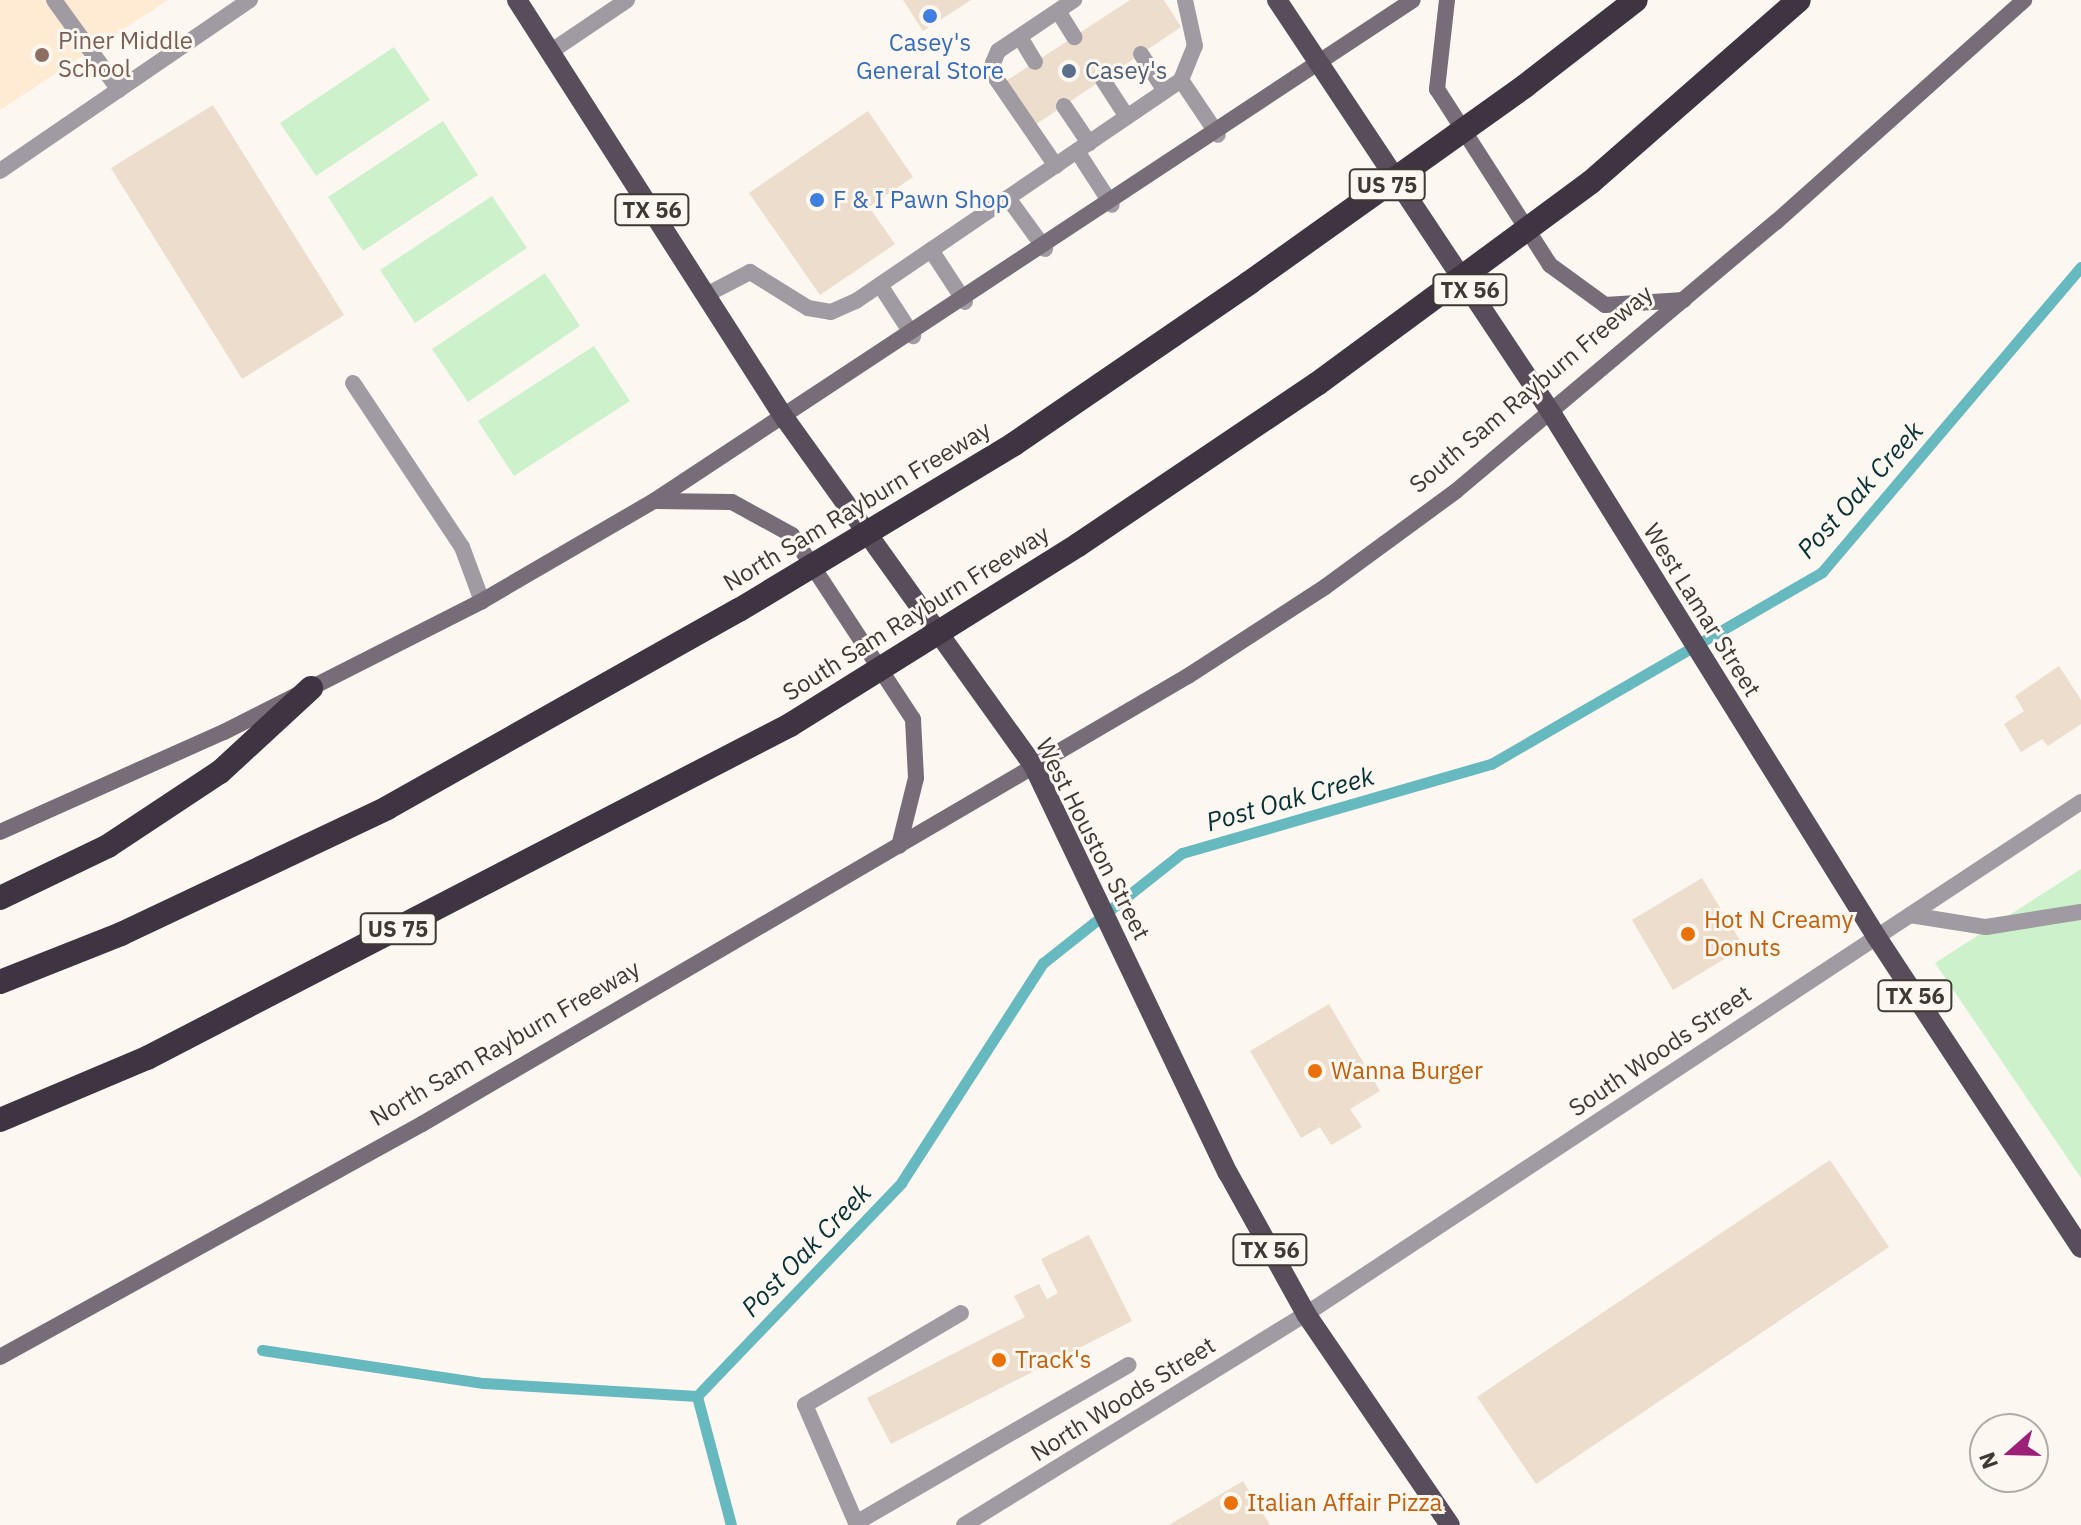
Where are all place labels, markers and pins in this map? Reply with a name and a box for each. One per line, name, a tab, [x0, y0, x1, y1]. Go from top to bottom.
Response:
marker: Casey's General Store	[921, 7, 939, 25]
place label: Piner Middle School	[58, 27, 193, 83]
place label: Casey's General Store	[856, 29, 1004, 85]
marker: Piner Middle School	[33, 46, 51, 64]
place label: Casey's	[1085, 57, 1167, 85]
marker: Casey's	[1060, 62, 1078, 80]
place label: F & I Pawn Shop	[833, 186, 1009, 214]
marker: F & I Pawn Shop	[808, 191, 826, 209]
place label: Hot N Creamy Donuts	[1704, 906, 1853, 962]
marker: Hot N Creamy Donuts	[1679, 925, 1697, 943]
place label: Wanna Burger	[1331, 1057, 1483, 1085]
marker: Wanna Burger	[1306, 1062, 1324, 1080]
place label: Track's	[1015, 1346, 1091, 1374]
marker: Track's	[990, 1351, 1008, 1369]
place label: Italian Affair Pizza	[1247, 1489, 1442, 1517]
marker: Italian Affair Pizza	[1222, 1494, 1240, 1512]

